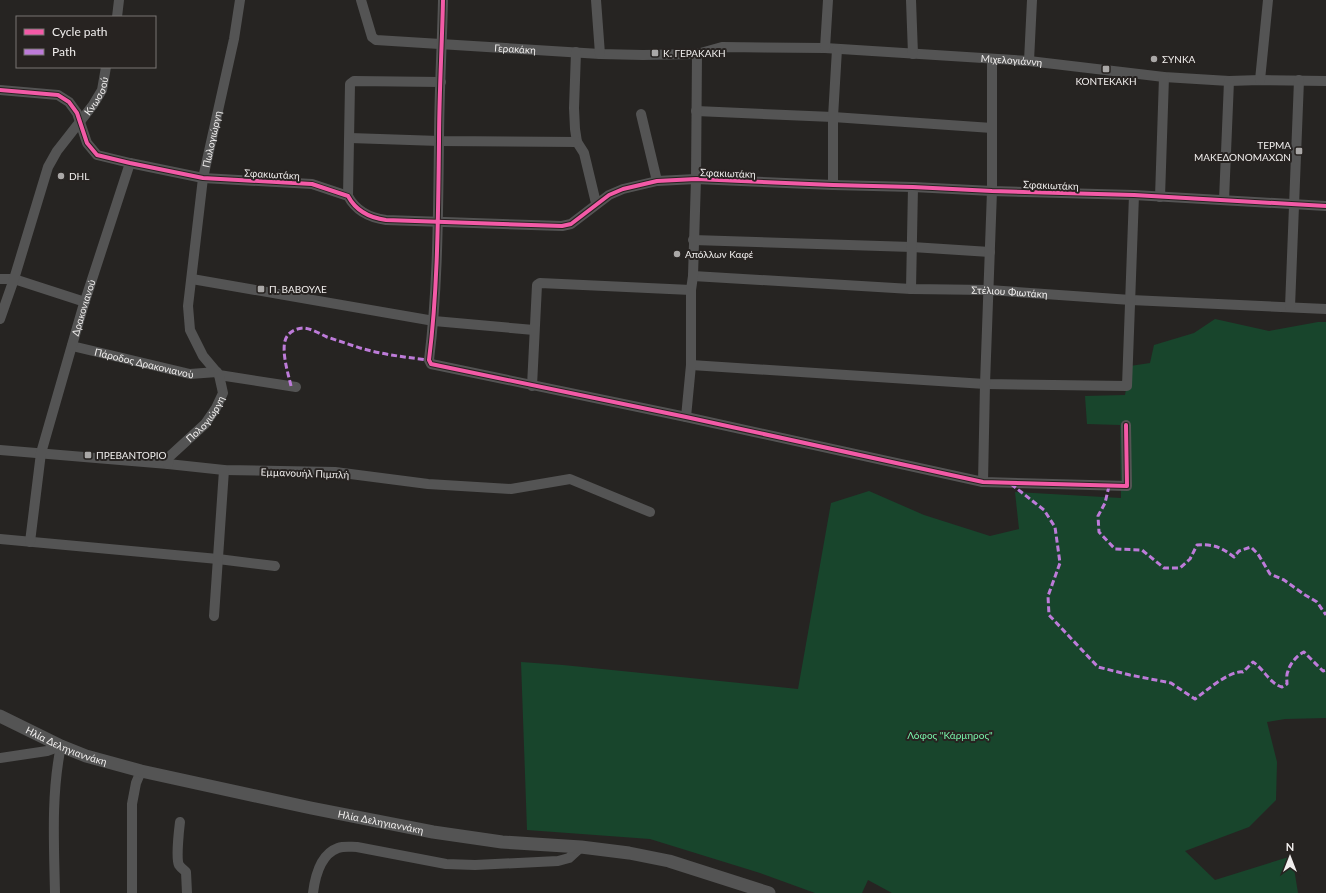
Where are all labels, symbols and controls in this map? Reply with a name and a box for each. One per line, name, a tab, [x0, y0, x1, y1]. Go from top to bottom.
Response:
legend	[16, 16, 156, 68]
text: Cycle path	[52, 24, 107, 39]
street label: Γερακάκη	[494, 41, 536, 56]
text: Path	[52, 44, 76, 59]
place label: Κ. ΓΕΡΑΚΑΚΗ	[663, 47, 726, 59]
marker: Κ. ΓΕΡΑΚΑΚΗ	[650, 48, 660, 58]
street label: Μιχελογιάννη	[980, 52, 1043, 69]
place label: ΣΥΝΚΑ	[1162, 53, 1196, 65]
marker: ΣΥΝΚΑ	[1149, 54, 1159, 64]
marker: ΚΟΝΤΕΚΑΚΗ	[1101, 64, 1111, 74]
place label: ΚΟΝΤΕΚΑΚΗ	[1075, 75, 1137, 87]
street label: Κνωσσού	[81, 76, 110, 118]
street label: Πωλογιώργη	[199, 109, 224, 169]
place label: ΤΕΡΜΑ ΜΑΚΕΔΟΝΟΜΑΧΩΝ	[1194, 139, 1291, 163]
marker: ΤΕΡΜΑ ΜΑΚΕΔΟΝΟΜΑΧΩΝ	[1294, 146, 1304, 156]
street label: Σφακιωτάκη	[700, 166, 756, 180]
street label: Σφακιωτάκη	[244, 167, 300, 181]
place label: DHL	[69, 170, 89, 182]
marker: DHL	[56, 171, 66, 181]
street label: Σφακιωτάκη	[1023, 178, 1079, 192]
place label: Απόλλων Καφέ	[685, 248, 754, 260]
marker: Απόλλων Καφέ	[672, 249, 682, 259]
street label: Δρακονιανού	[69, 278, 98, 337]
place label: Π. ΒΑΒΟΥΛΕ	[269, 283, 327, 295]
marker: Π. ΒΑΒΟΥΛΕ	[256, 284, 266, 294]
street label: Στέλιου Φιωτάκη	[971, 284, 1048, 300]
street label: Πάροδος Δρακονιανού	[93, 346, 194, 380]
street label: Πολογιώργη	[183, 394, 227, 445]
place label: ΠΡΕΒΑΝΤΟΡΙΟ	[96, 449, 167, 461]
marker: ΠΡΕΒΑΝΤΟΡΙΟ	[83, 450, 93, 460]
street label: Εµµανουήλ Πιµπλή	[260, 465, 350, 481]
street label: Ηλία Δεληγιαννάκη	[24, 724, 109, 767]
park label: Λόφος "Κάρμηρος"	[907, 729, 993, 741]
street label: Ηλία Δεληγιαννάκη	[337, 807, 425, 836]
north arrow	[1270, 837, 1310, 877]
text: N	[1286, 840, 1294, 853]

